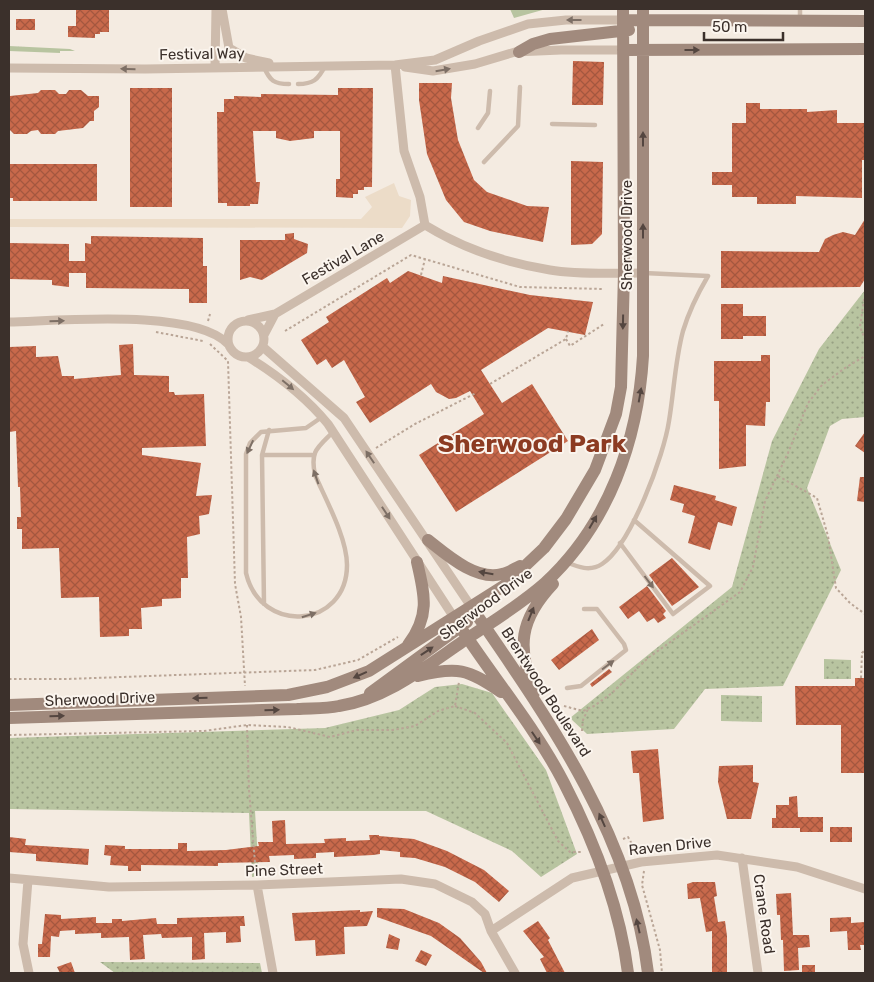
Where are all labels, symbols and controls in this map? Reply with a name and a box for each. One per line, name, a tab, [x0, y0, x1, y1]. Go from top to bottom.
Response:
scale bar	[704, 10, 783, 42]
one-way arrow	[566, 16, 582, 24]
text: 50 m	[712, 18, 747, 36]
street label: Festival Way	[159, 44, 245, 64]
one-way arrow	[684, 46, 700, 54]
one-way arrow	[119, 65, 135, 73]
one-way arrow	[435, 65, 451, 73]
one-way arrow	[639, 131, 647, 147]
street label: Sherwood Drive	[618, 180, 636, 290]
one-way arrow	[639, 222, 647, 238]
street label: Festival Lane	[299, 227, 387, 289]
one-way arrow	[619, 314, 627, 330]
one-way arrow	[50, 317, 66, 325]
one-way arrow	[282, 379, 295, 390]
one-way arrow	[636, 387, 644, 403]
district label: Sherwood Park	[438, 429, 627, 458]
one-way arrow	[246, 440, 254, 454]
one-way arrow	[365, 450, 375, 463]
one-way arrow	[312, 469, 320, 484]
one-way arrow	[381, 507, 391, 520]
one-way arrow	[589, 516, 598, 529]
street label: Sherwood Drive	[436, 564, 536, 644]
one-way arrow	[477, 569, 493, 577]
one-way arrow	[644, 575, 654, 589]
one-way arrow	[527, 607, 535, 622]
one-way arrow	[301, 611, 316, 619]
street label: Brentwood Boulevard	[497, 624, 595, 760]
one-way arrow	[420, 646, 434, 656]
one-way arrow	[601, 660, 614, 671]
one-way arrow	[353, 672, 367, 680]
street label: Sherwood Drive	[45, 688, 155, 710]
one-way arrow	[192, 694, 208, 702]
one-way arrow	[265, 706, 281, 714]
one-way arrow	[50, 712, 66, 720]
one-way arrow	[531, 731, 540, 744]
one-way arrow	[597, 813, 605, 827]
street label: Raven Drive	[628, 833, 712, 859]
street label: Pine Street	[245, 860, 323, 880]
street label: Crane Road	[749, 873, 779, 955]
one-way arrow	[634, 918, 642, 933]

